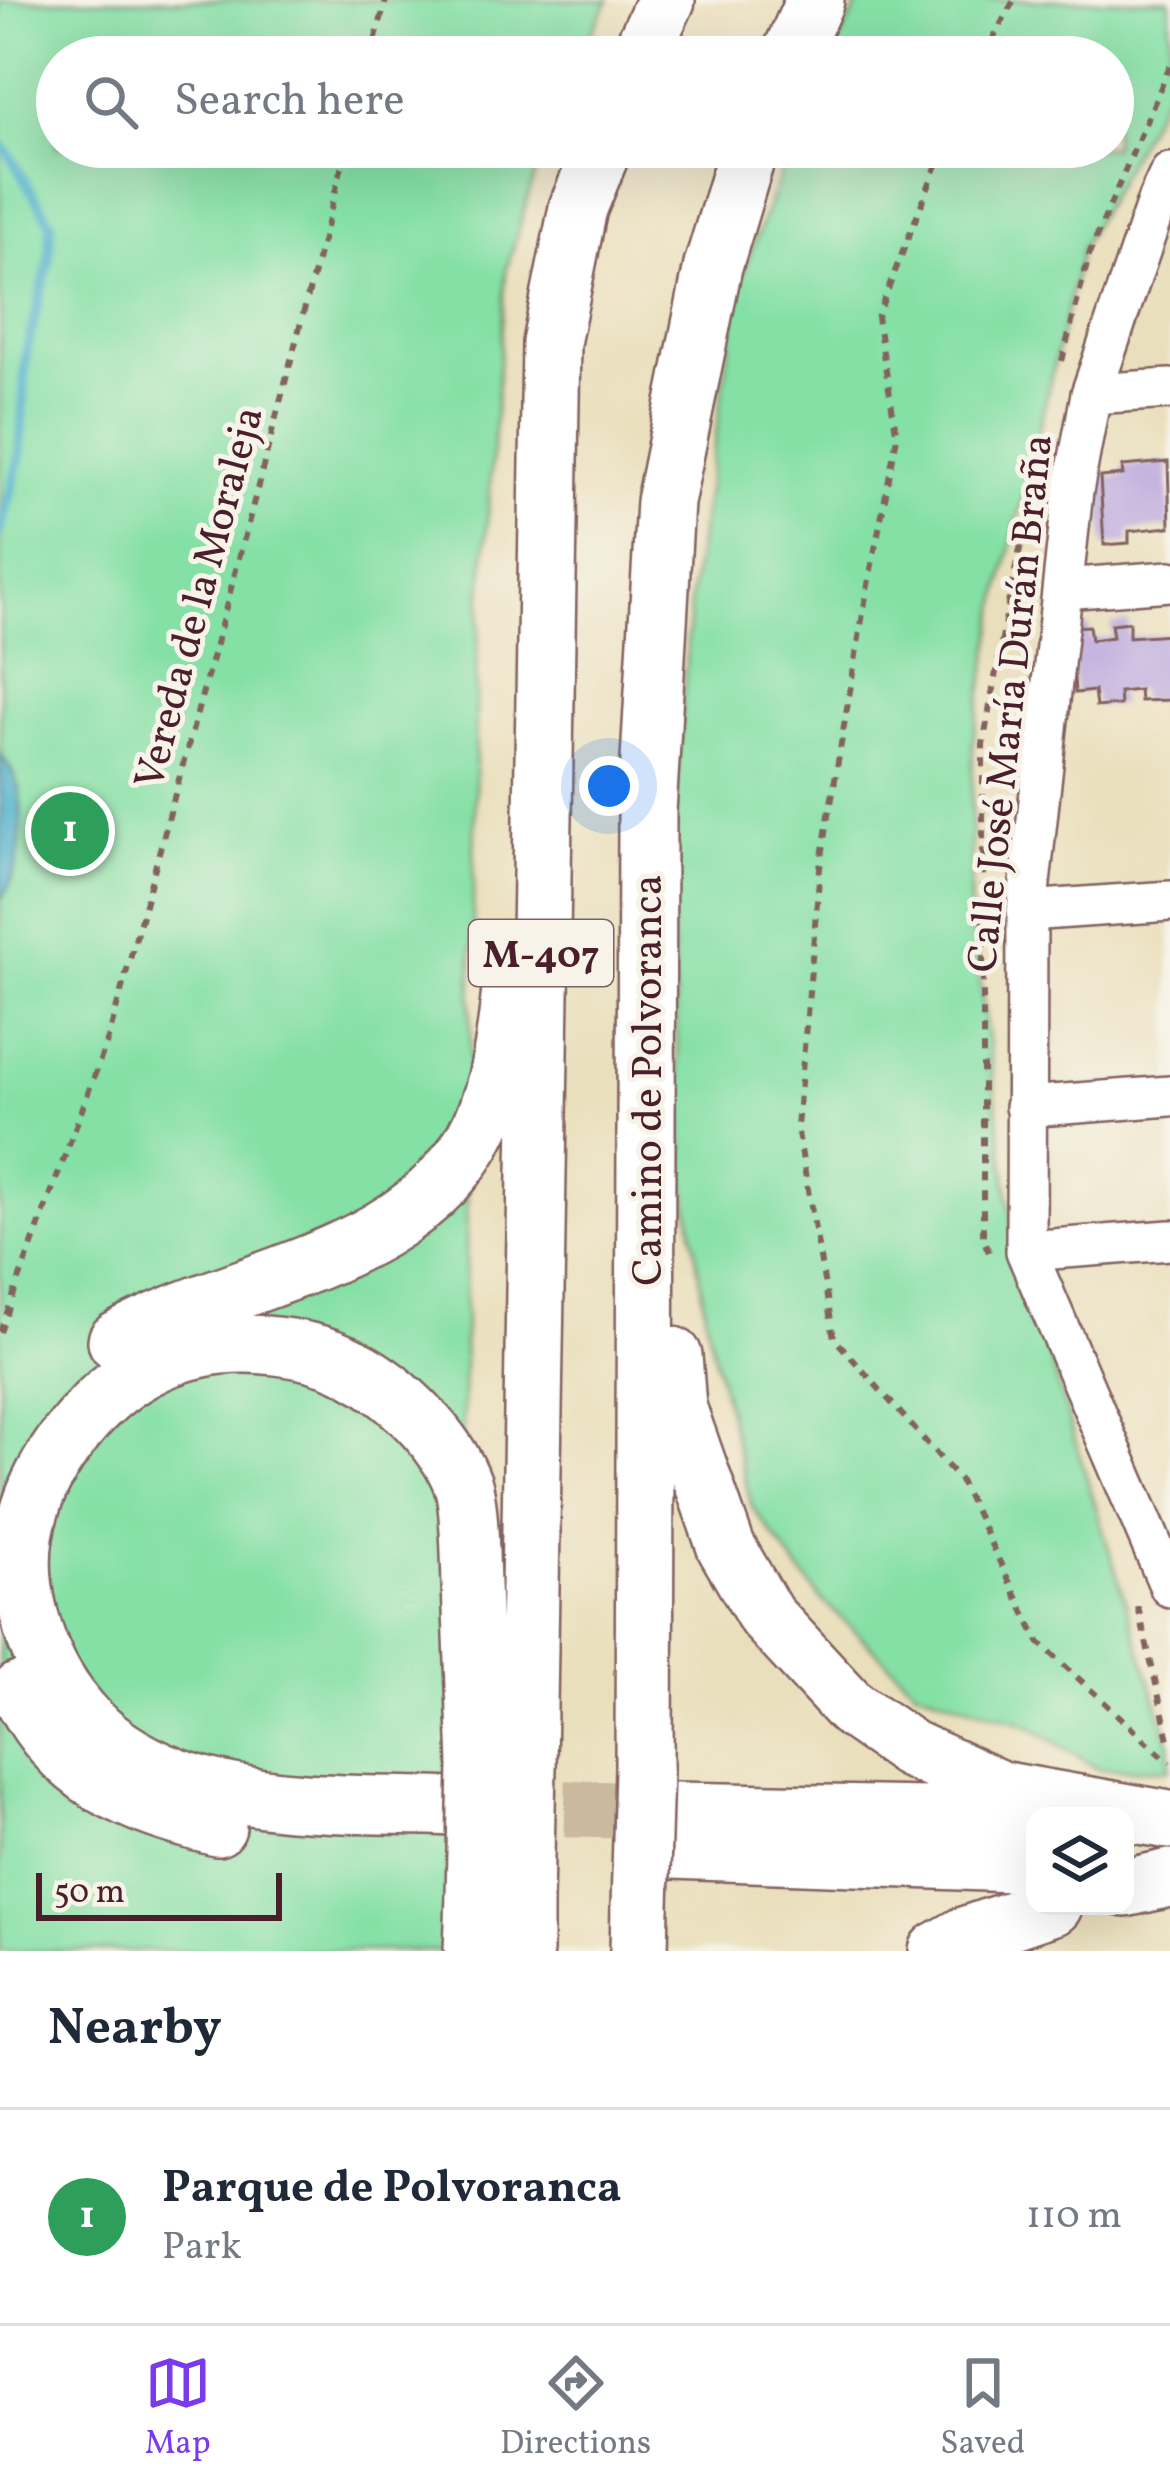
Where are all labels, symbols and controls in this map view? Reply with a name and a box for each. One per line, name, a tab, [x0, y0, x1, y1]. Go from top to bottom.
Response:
search box	[36, 36, 1134, 168]
icon: search	[78, 69, 144, 135]
text: Search here	[174, 71, 405, 134]
street label: Vereda de la Moraleja	[122, 400, 281, 796]
street label: Calle José María Durán Braña	[955, 431, 1070, 975]
your location	[579, 756, 639, 816]
pin: 1	[31, 786, 109, 876]
street label: Camino de Polvoranca	[621, 874, 680, 1286]
road number: M-407	[469, 920, 613, 986]
map controls	[1026, 1807, 1134, 1915]
button: layers	[1026, 1807, 1134, 1915]
scale bar	[36, 1867, 282, 1920]
text: 50 m	[54, 1871, 125, 1917]
text: Nearby	[48, 1994, 222, 2065]
text: Parque de Polvoranca	[162, 2158, 622, 2221]
text: 1	[79, 2190, 95, 2244]
text: 110 m	[1026, 2190, 1122, 2244]
text: Park	[162, 2221, 242, 2275]
tab: Map	[145, 2350, 211, 2468]
tab: Directions	[500, 2350, 651, 2468]
tab: Saved	[940, 2350, 1025, 2468]

